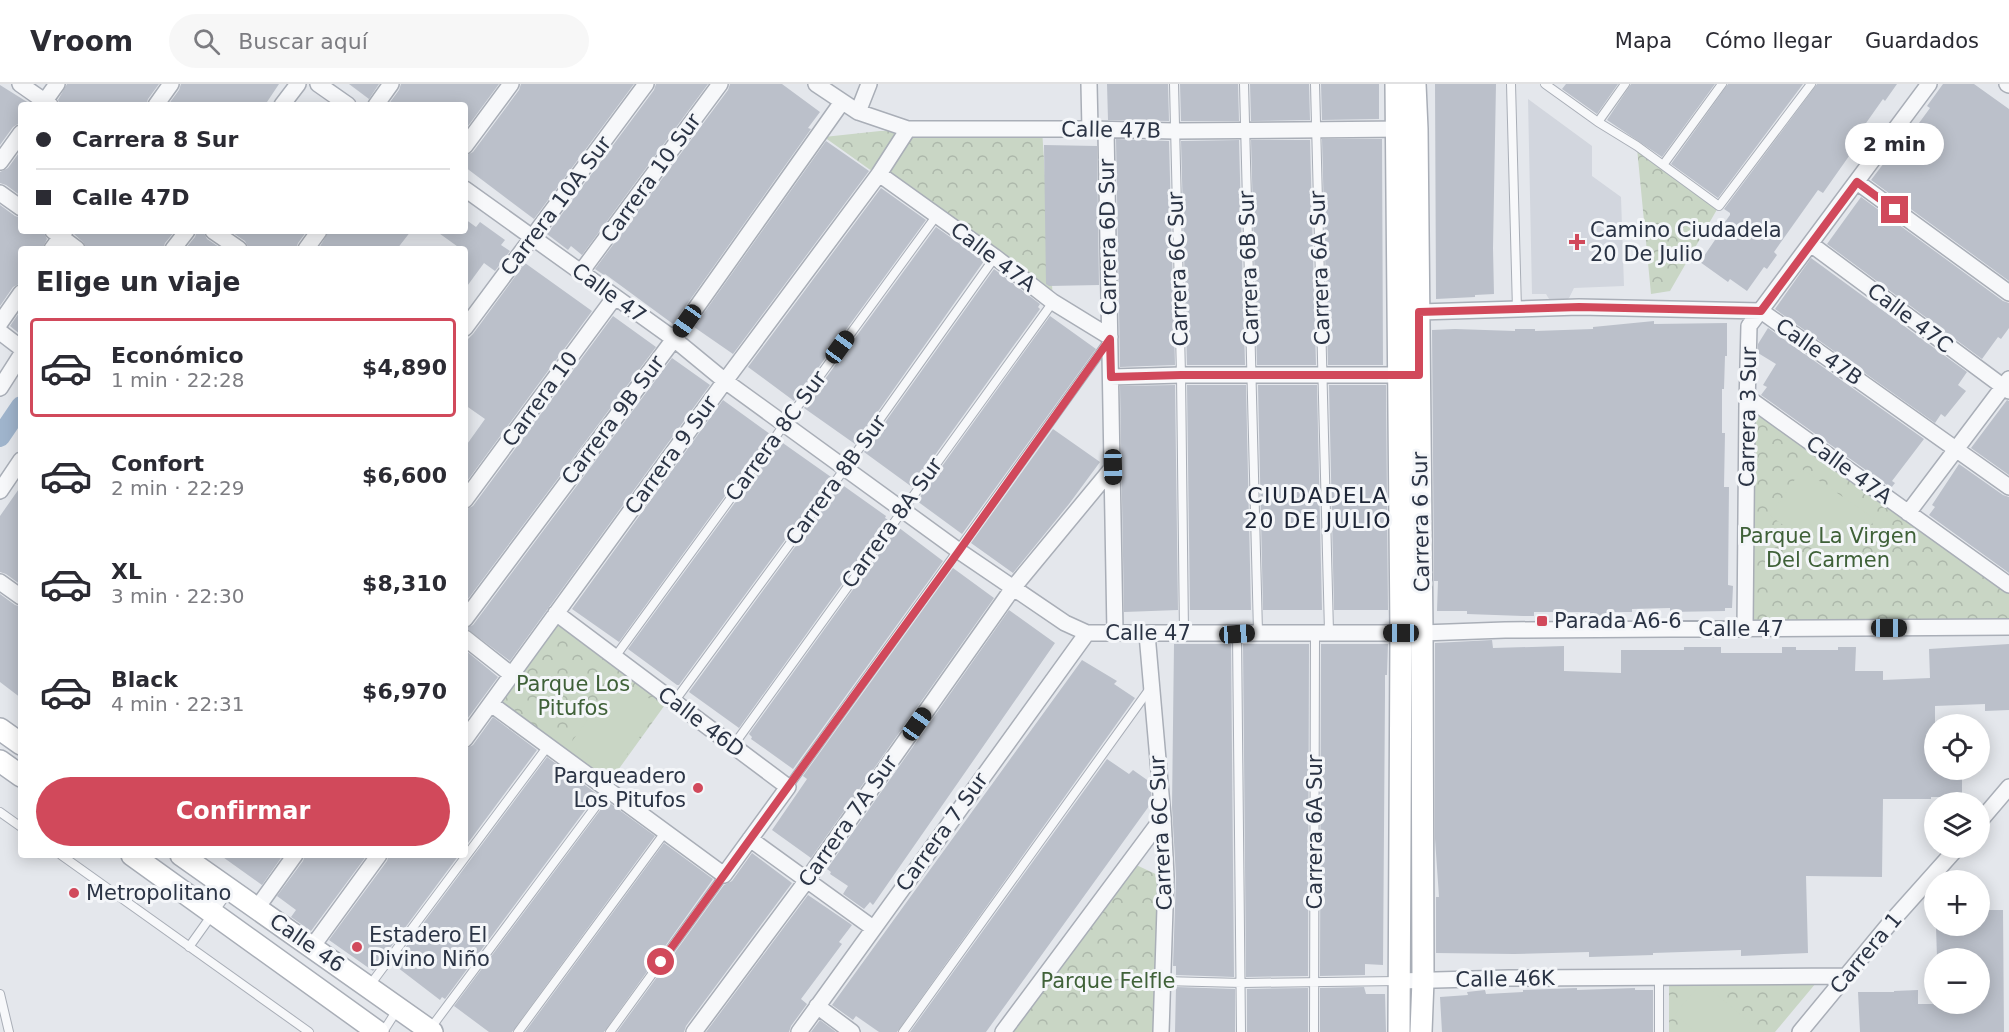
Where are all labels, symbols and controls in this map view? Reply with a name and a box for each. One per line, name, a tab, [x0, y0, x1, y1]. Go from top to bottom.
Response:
search box	[169, 14, 589, 68]
text: Vroom	[30, 25, 133, 58]
icon: search	[190, 25, 223, 58]
text: Buscar aquí	[238, 29, 368, 54]
text: Mapa	[1615, 29, 1672, 53]
text: Cómo llegar	[1705, 29, 1832, 53]
text: Guardados	[1865, 29, 1979, 53]
street label: Carrera 10 Sur	[596, 108, 706, 247]
street label: Calle 47B	[1061, 117, 1161, 143]
callout: 2 min	[1846, 123, 1944, 165]
text: Carrera 8 Sur	[72, 127, 238, 152]
street label: Carrera 10A Sur	[496, 131, 616, 280]
text: 2 min	[1863, 132, 1926, 156]
street label: Carrera 6D Sur	[1095, 158, 1121, 315]
text: Calle 47D	[72, 185, 190, 210]
street label: Carrera 6B Sur	[1234, 190, 1264, 346]
street label: Carrera 6A Sur	[1305, 190, 1335, 346]
street label: Carrera 6C Sur	[1163, 191, 1193, 347]
route end	[1881, 196, 1908, 223]
street label: Calle 47A	[946, 217, 1041, 297]
place label: Camino Ciudadela 20 De Julio	[1590, 218, 1782, 266]
marker: Camino Ciudadela 20 De Julio	[1568, 233, 1586, 251]
street label: Calle 47	[567, 258, 651, 328]
text: Elige un viaje	[36, 266, 240, 297]
street label: Calle 47C	[1863, 278, 1957, 358]
car	[669, 301, 705, 341]
street label: Calle 47B	[1771, 314, 1867, 390]
car	[822, 327, 858, 367]
icon: car	[39, 341, 93, 395]
text: Económico	[111, 343, 244, 368]
street label: Carrera 3 Sur	[1735, 346, 1761, 487]
street label: Carrera 10	[497, 347, 583, 451]
street label: Carrera 9B Sur	[557, 351, 669, 489]
text: $4,890	[362, 355, 447, 380]
street label: Carrera 8C Sur	[721, 366, 831, 506]
text: 1 min · 22:28	[111, 368, 245, 392]
street label: Carrera 9 Sur	[620, 391, 722, 519]
street label: Carrera 8B Sur	[781, 410, 891, 550]
street label: Calle 47A	[1802, 431, 1897, 509]
icon: car	[39, 449, 93, 503]
car	[1104, 449, 1122, 485]
text: Confort	[111, 451, 204, 476]
street label: Carrera 6 Sur	[1408, 451, 1434, 592]
street label: Carrera 8A Sur	[837, 453, 947, 593]
text: $6,600	[362, 463, 447, 488]
text: 2 min · 22:29	[111, 476, 245, 500]
district label: CIUDADELA 20 DE JULIO	[1244, 483, 1392, 533]
park label: Parque La Virgen Del Carmen	[1739, 524, 1917, 572]
icon: car	[39, 557, 93, 611]
text: XL	[111, 559, 142, 584]
text: $8,310	[362, 571, 447, 596]
text: 3 min · 22:30	[111, 584, 245, 608]
place label: Parada A6-6	[1554, 609, 1682, 633]
marker: Parada A6-6	[1535, 614, 1549, 628]
street label: Calle 47	[1698, 617, 1784, 641]
car	[1871, 619, 1907, 637]
street label: Calle 47	[1105, 621, 1191, 645]
car	[1218, 624, 1256, 644]
car	[1383, 624, 1419, 642]
icon: car	[39, 665, 93, 719]
text: Black	[111, 667, 178, 692]
park label: Parque Los Pitufos	[516, 672, 630, 720]
text: $6,970	[362, 679, 447, 704]
street label: Calle 46D	[653, 682, 749, 762]
text: 4 min · 22:31	[111, 692, 245, 716]
car	[899, 704, 935, 744]
map controls	[1924, 714, 1990, 1014]
button: locate	[1924, 714, 1990, 780]
street label: Carrera 7A Sur	[794, 750, 902, 891]
street label: Carrera 6A Sur	[1303, 754, 1327, 909]
street label: Carrera 6C Sur	[1145, 755, 1177, 911]
place label: Parqueadero Los Pitufos	[553, 764, 686, 812]
street label: Carrera 7 Sur	[891, 768, 993, 896]
button: Confirmar	[36, 777, 450, 846]
marker: Parqueadero Los Pitufos	[691, 781, 705, 795]
button: layers	[1924, 792, 1990, 858]
button: +	[1924, 870, 1990, 936]
place label: Metropolitano	[86, 881, 231, 905]
marker: Metropolitano	[67, 886, 81, 900]
street label: Carrera 1	[1825, 908, 1907, 998]
street label: Calle 46	[265, 909, 349, 977]
place label: Estadero El Divino Niño	[369, 923, 490, 971]
marker: Estadero El Divino Niño	[350, 940, 364, 954]
route start	[647, 948, 674, 975]
button: −	[1924, 948, 1990, 1014]
street label: Calle 46K	[1455, 966, 1556, 992]
park label: Parque Felfle	[1041, 969, 1175, 993]

